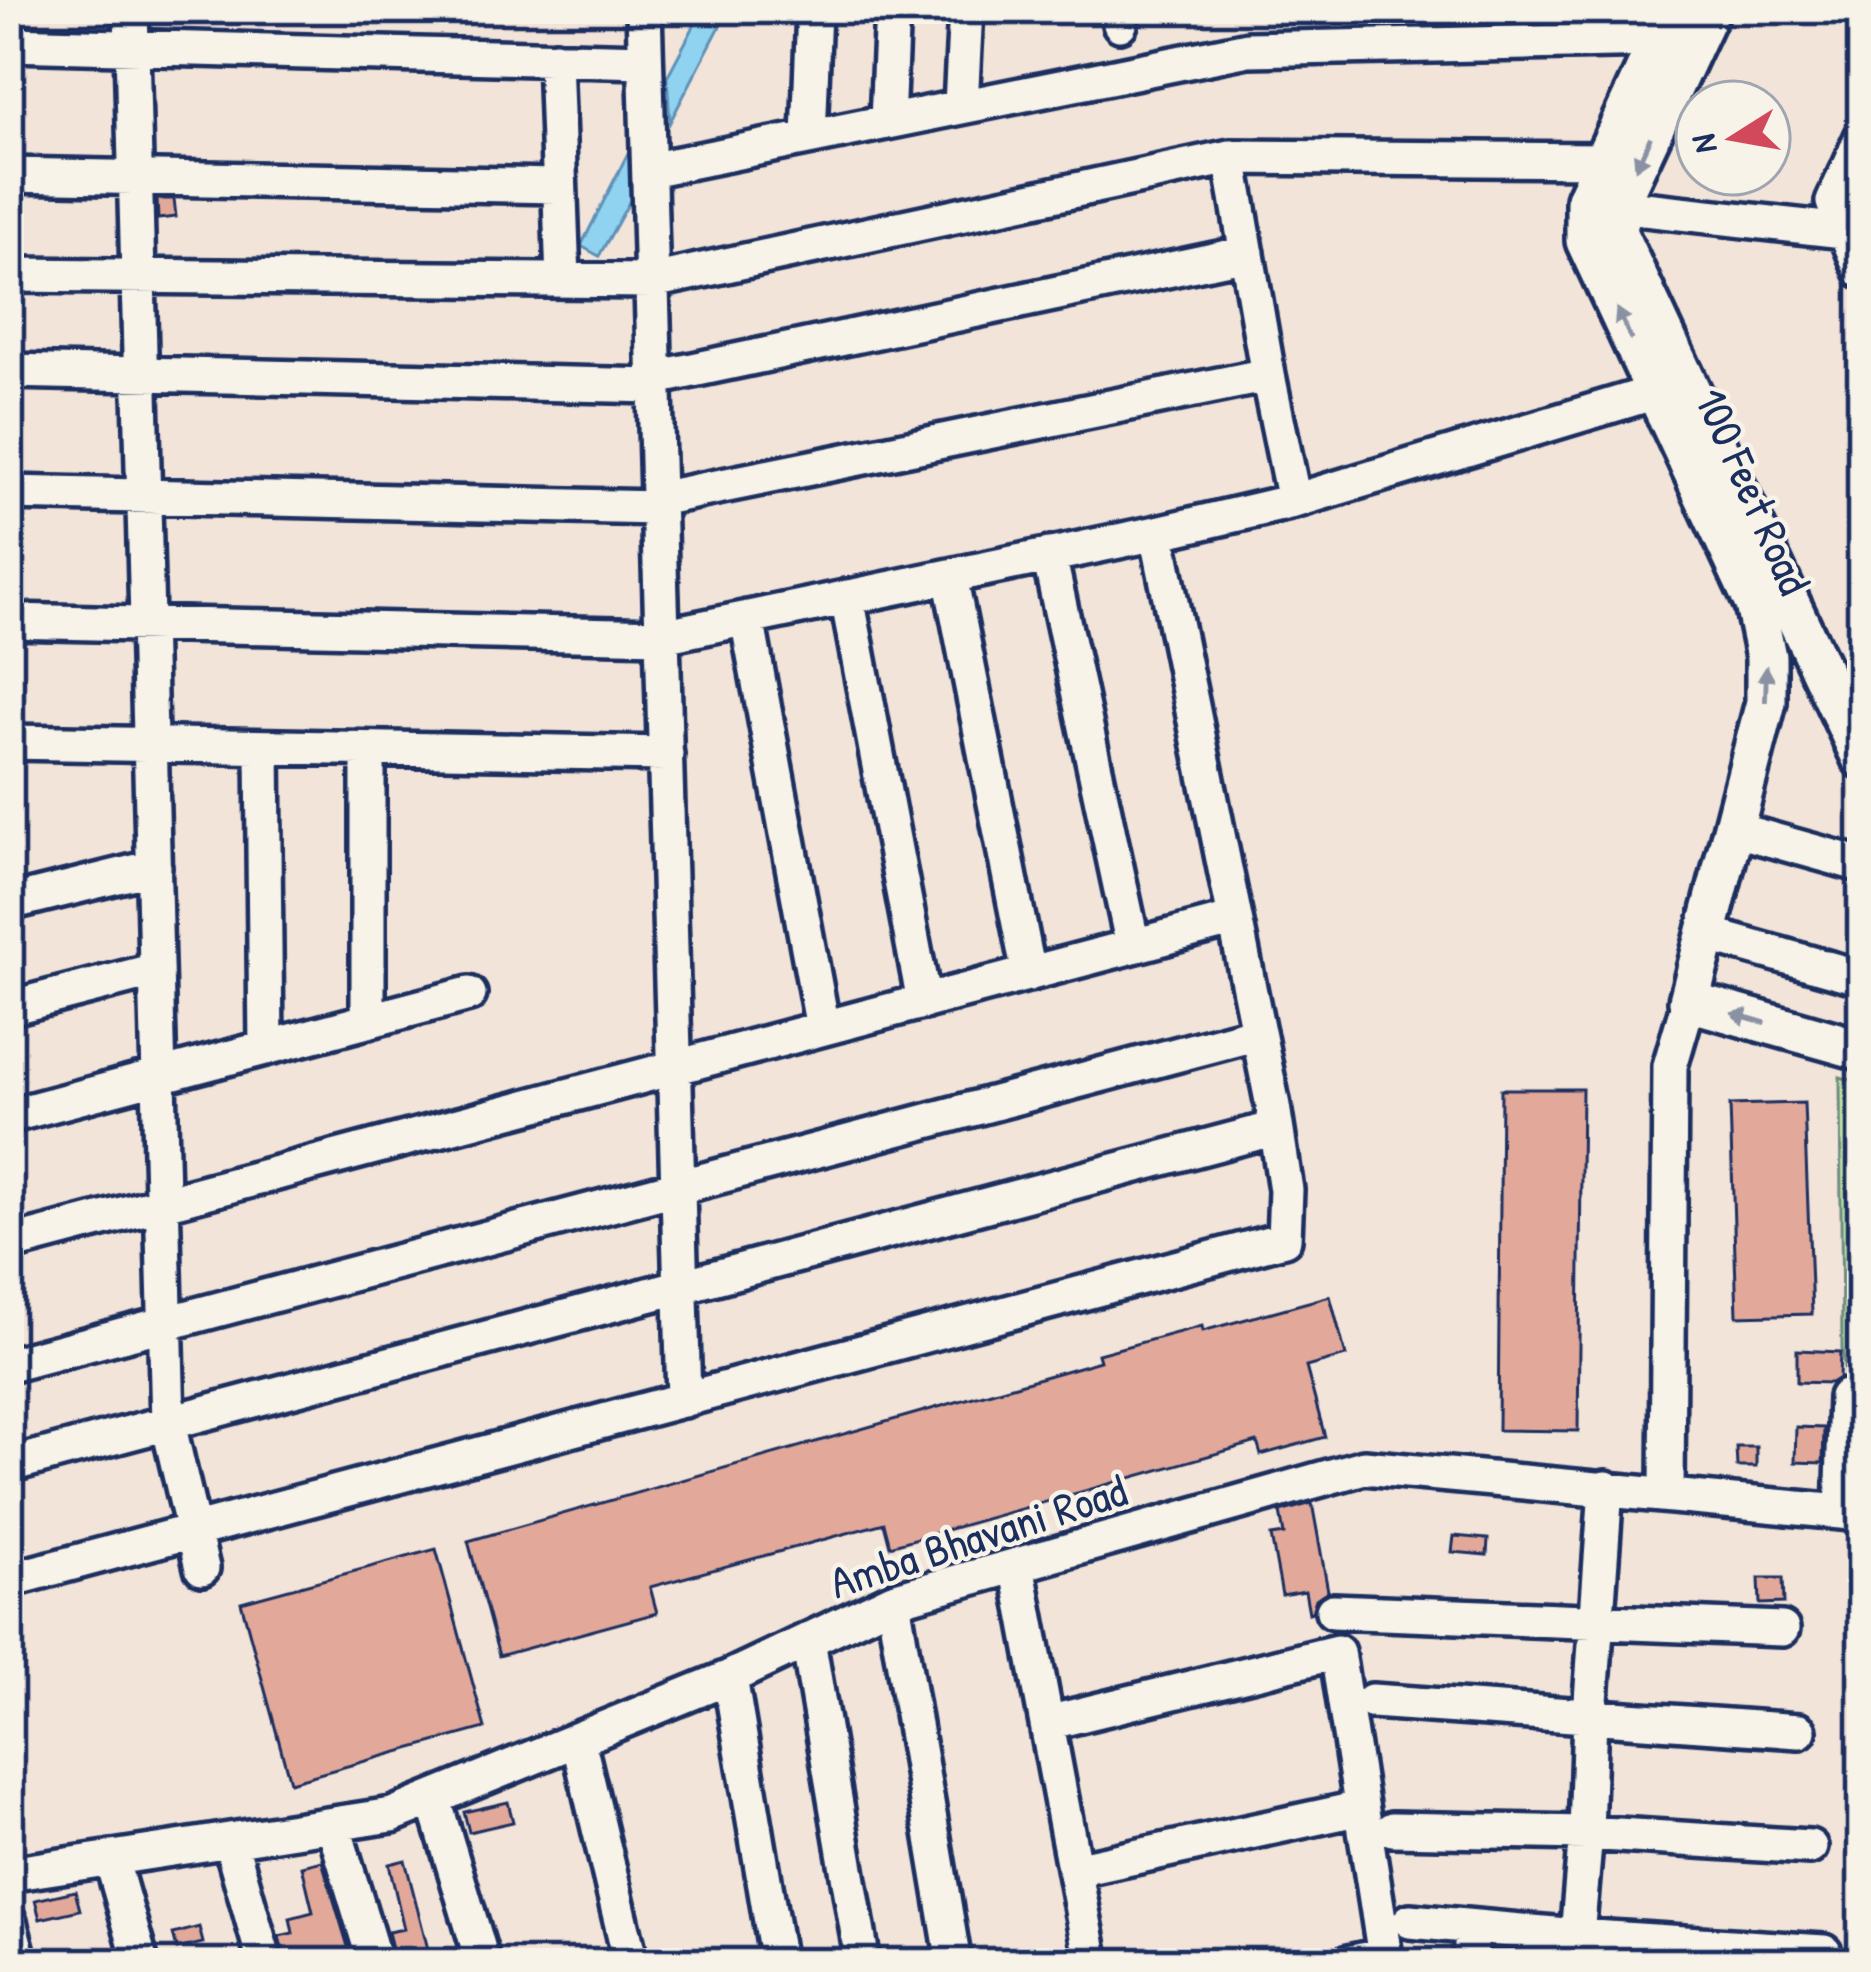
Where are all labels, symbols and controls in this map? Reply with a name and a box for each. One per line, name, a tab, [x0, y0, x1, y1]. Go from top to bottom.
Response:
north arrow	[1673, 78, 1793, 198]
text: N	[1680, 131, 1727, 157]
one-way arrow	[1632, 136, 1652, 171]
one-way arrow	[1614, 306, 1634, 341]
street label: 100 Feet Road	[1681, 378, 1826, 603]
one-way arrow	[1756, 664, 1775, 702]
one-way arrow	[1731, 1008, 1768, 1027]
street label: Amba Bhavani Road	[822, 1459, 1134, 1612]

